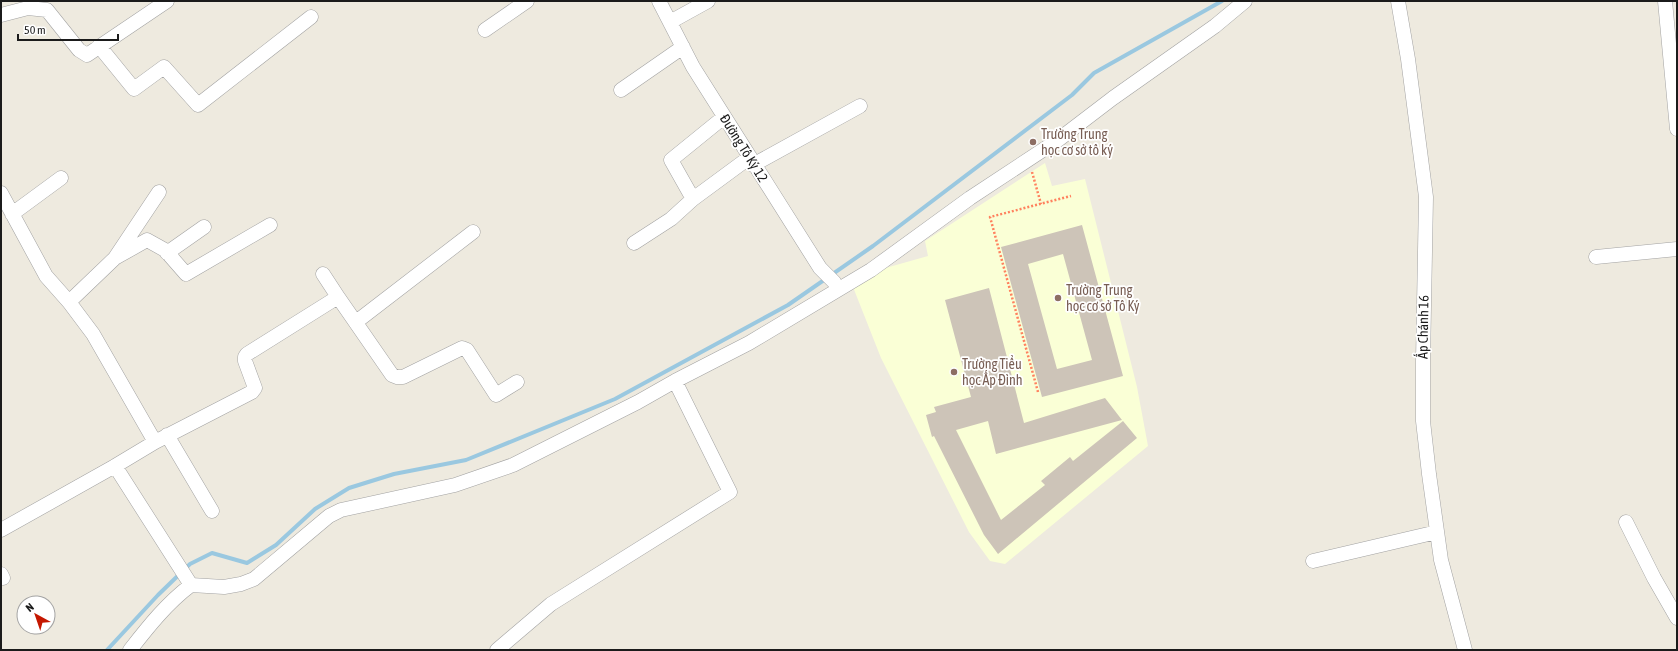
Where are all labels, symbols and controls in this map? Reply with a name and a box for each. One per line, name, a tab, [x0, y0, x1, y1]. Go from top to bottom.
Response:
scale bar	[18, 16, 118, 42]
text: 50 m	[24, 23, 46, 37]
street label: Đường Tô Ký 12	[717, 111, 771, 185]
place label: Trường Trung học cơ sở tô ký	[1041, 126, 1113, 158]
marker: Trường Trung học cơ sở tô ký	[1028, 137, 1038, 147]
place label: Trường Trung học cơ sở Tô Ký	[1066, 282, 1140, 314]
marker: Trường Trung học cơ sở Tô Ký	[1053, 293, 1063, 303]
street label: Ấp Chánh 16	[1412, 295, 1432, 359]
place label: Trường Tiểu học Ấp Đình	[962, 355, 1023, 388]
marker: Trường Tiểu học Ấp Đình	[949, 367, 959, 377]
north arrow	[16, 595, 56, 635]
text: N	[23, 601, 36, 614]

